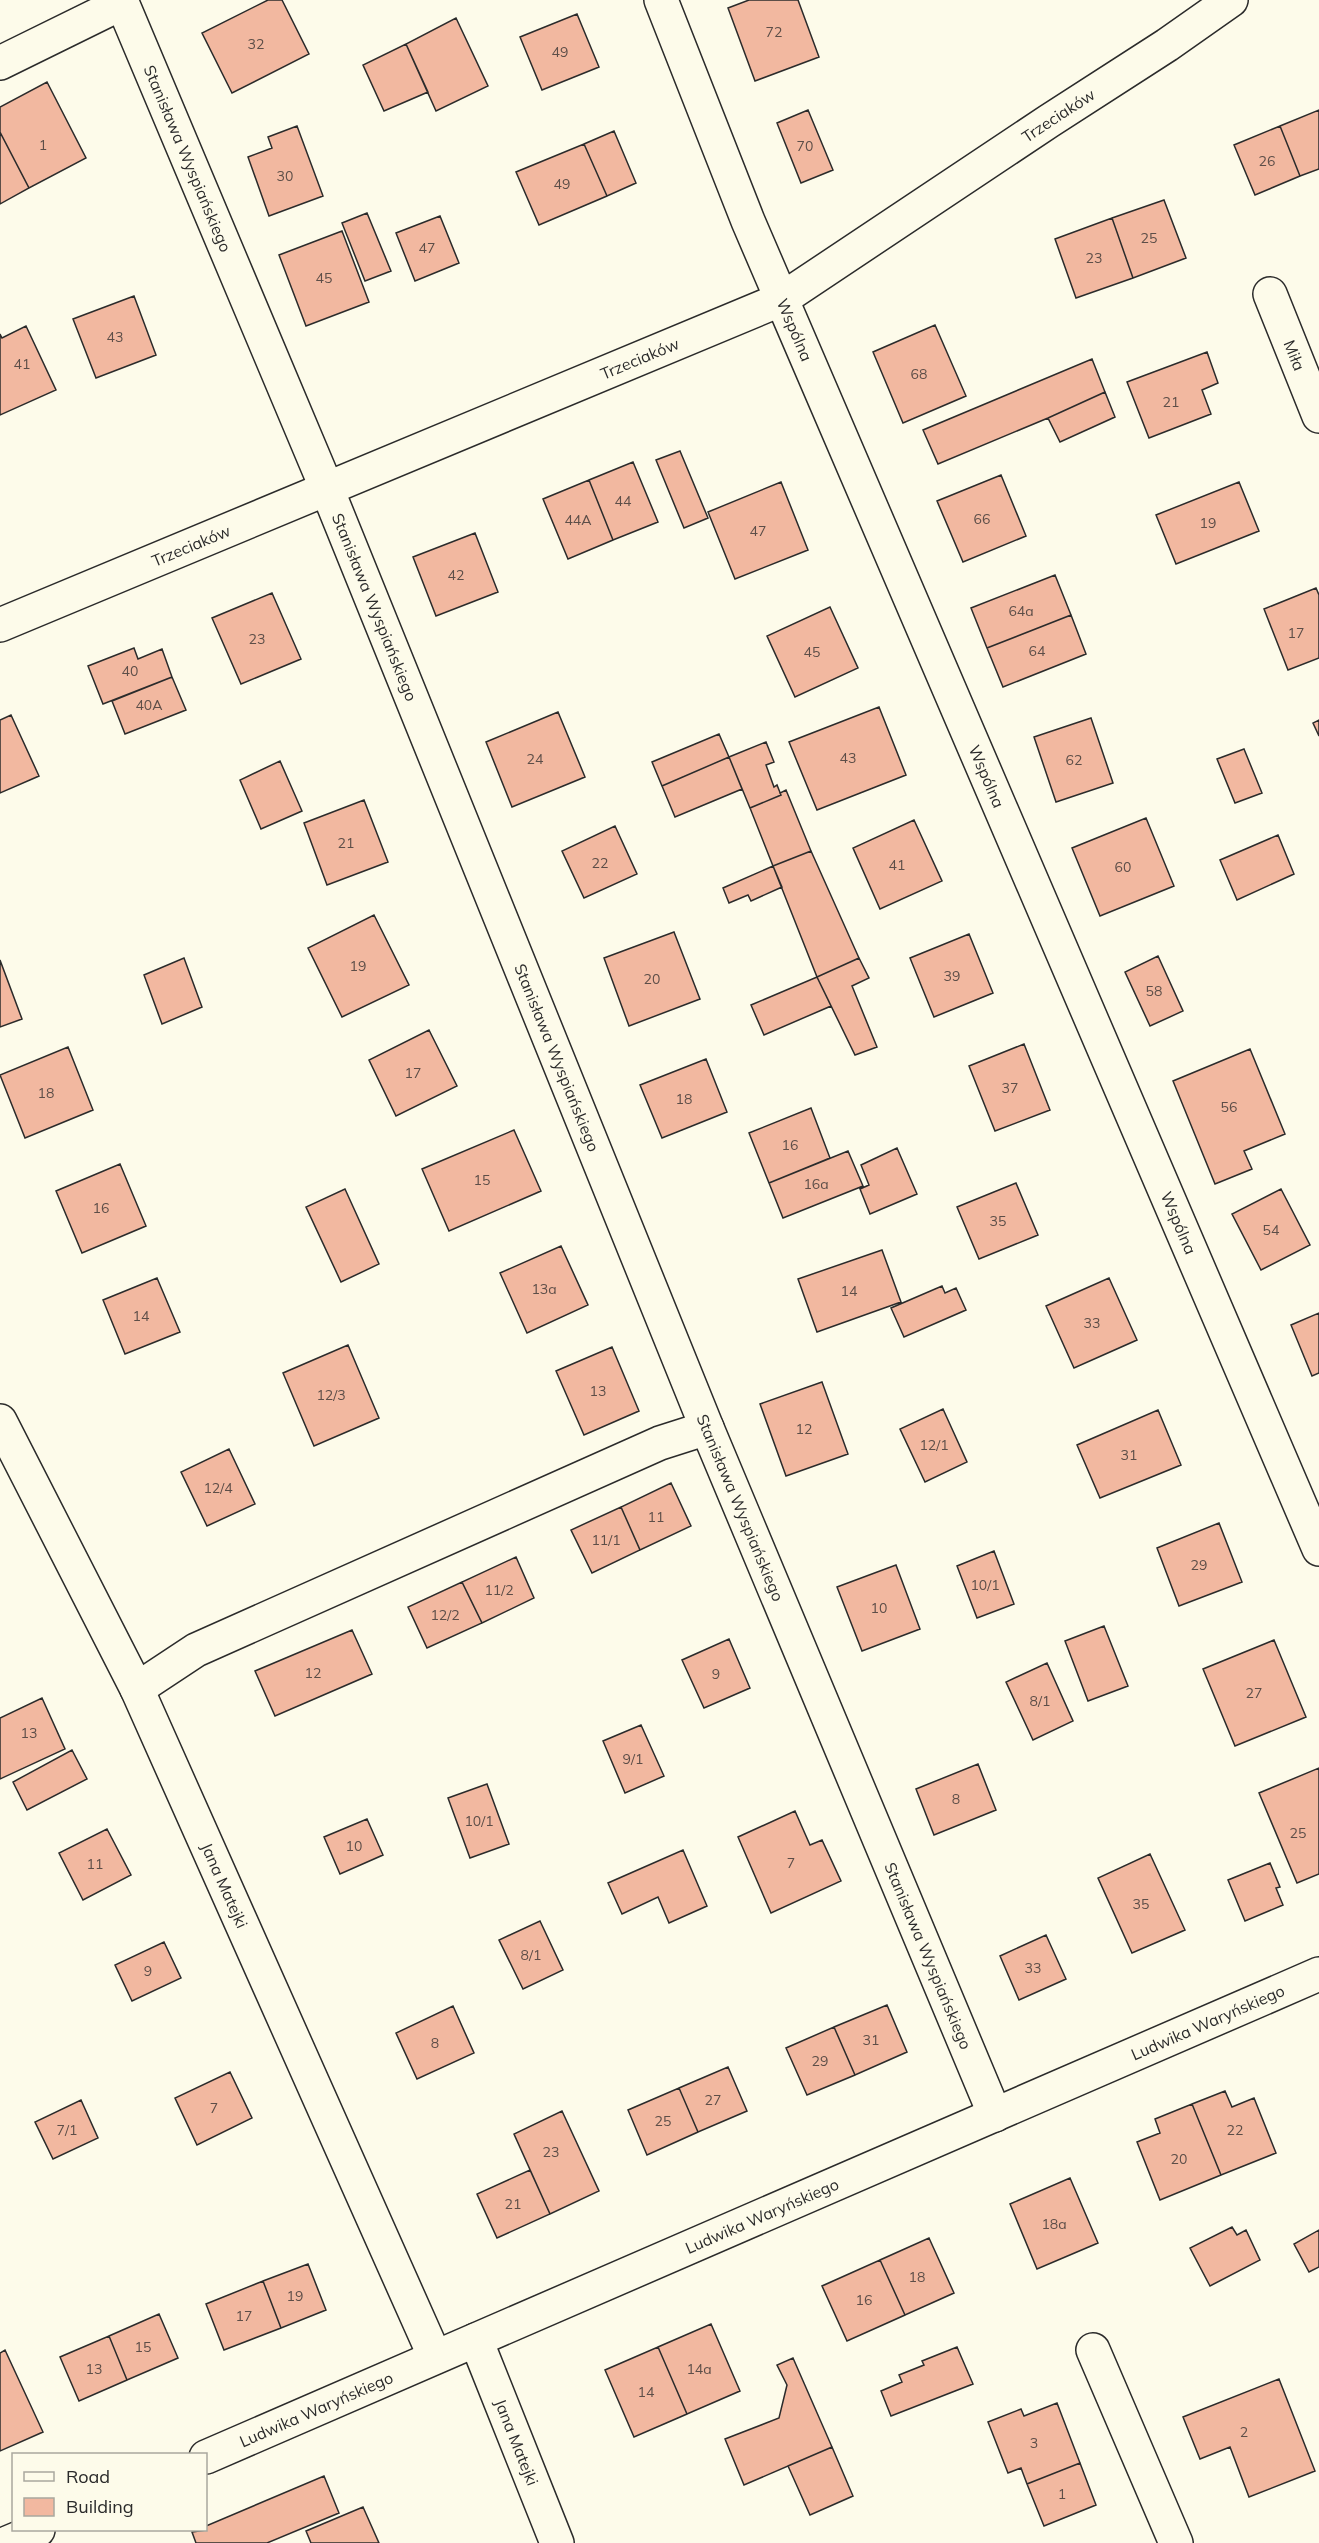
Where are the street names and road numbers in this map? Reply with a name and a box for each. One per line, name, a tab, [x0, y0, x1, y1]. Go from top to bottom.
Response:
street label: Stanisława Wyspiańskiego	[140, 62, 236, 255]
street label: Trzeciaków	[1018, 84, 1099, 146]
street label: Wspólna	[773, 295, 817, 364]
street label: Trzeciaków	[597, 333, 682, 384]
street label: Miła	[1280, 337, 1310, 373]
street label: Stanisława Wyspiańskiego	[328, 510, 422, 704]
street label: Trzeciaków	[149, 520, 234, 571]
street label: Wspólna	[964, 742, 1009, 811]
street label: Stanisława Wyspiańskiego	[510, 961, 604, 1154]
street label: Wspólna	[1156, 1188, 1201, 1257]
street label: Stanisława Wyspiańskiego	[692, 1411, 788, 1604]
street label: Jana Matejki	[197, 1839, 252, 1931]
street label: Stanisława Wyspiańskiego	[880, 1859, 976, 2052]
street label: Ludwika Waryńskiego	[1128, 1980, 1288, 2064]
street label: Ludwika Waryńskiego	[682, 2174, 842, 2258]
street label: Ludwika Waryńskiego	[236, 2367, 396, 2451]
street label: Jana Matejki	[491, 2396, 543, 2488]

